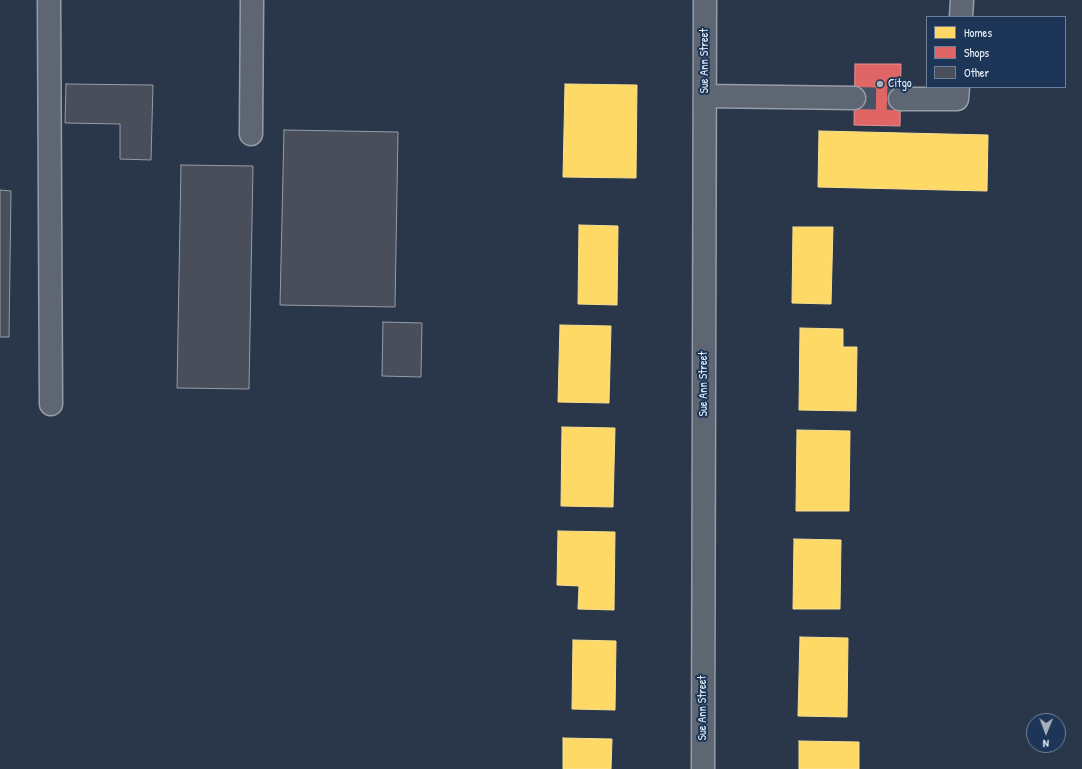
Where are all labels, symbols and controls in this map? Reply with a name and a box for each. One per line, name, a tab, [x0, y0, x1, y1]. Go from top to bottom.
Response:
legend	[926, 16, 1066, 88]
text: Homes	[964, 24, 992, 41]
street label: Sue Ann Street	[698, 28, 712, 94]
text: Shops	[964, 44, 989, 61]
text: Other	[964, 64, 989, 81]
place label: Citgo	[888, 77, 912, 91]
marker: Citgo	[875, 79, 885, 89]
street label: Sue Ann Street	[697, 351, 711, 417]
street label: Sue Ann Street	[696, 675, 710, 741]
north arrow	[1026, 713, 1066, 753]
text: N	[1043, 737, 1049, 751]

